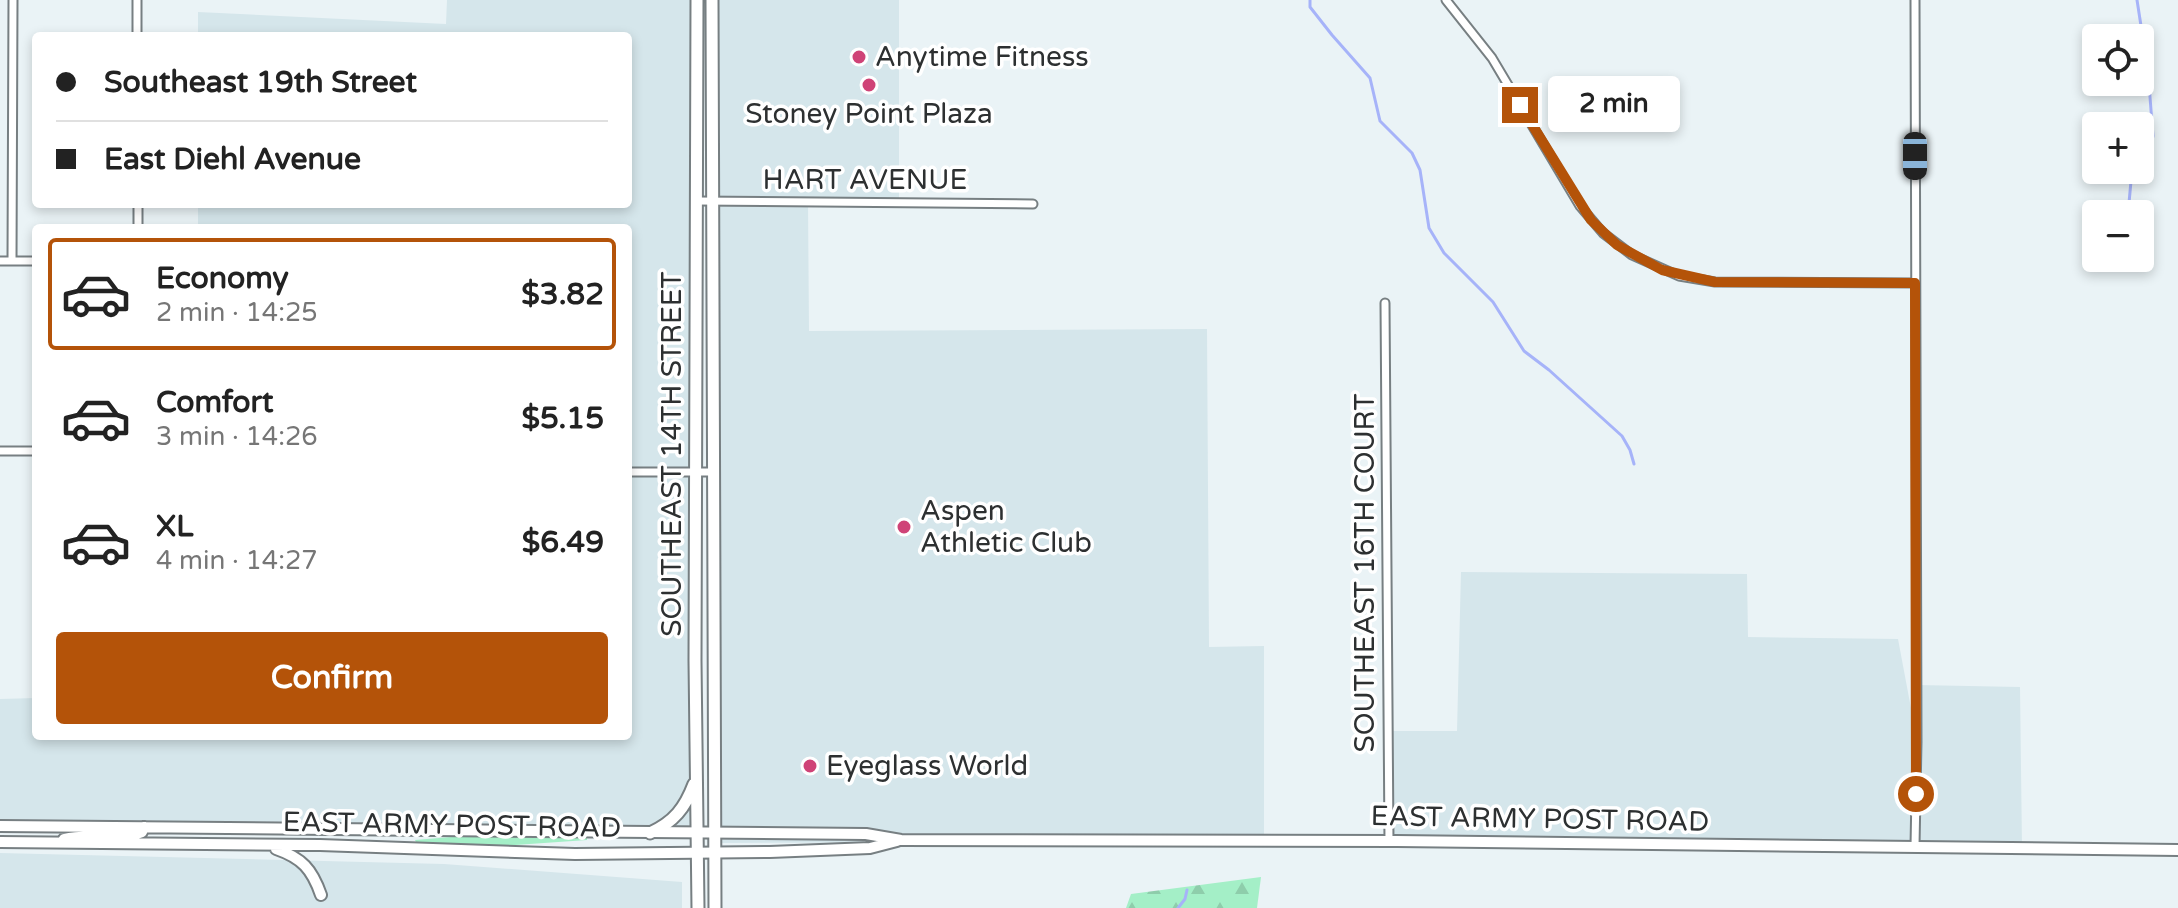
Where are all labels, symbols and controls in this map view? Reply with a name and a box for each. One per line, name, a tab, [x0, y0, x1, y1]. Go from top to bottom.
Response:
map controls	[2082, 24, 2154, 272]
button: locate	[2082, 24, 2154, 96]
place label: Anytime Fitness	[875, 40, 1089, 74]
marker: Anytime Fitness	[850, 48, 868, 66]
text: Southeast 19th Street	[104, 64, 417, 101]
marker: Stoney Point Plaza	[860, 76, 878, 94]
callout: 2 min	[1548, 77, 1680, 133]
route end	[1502, 87, 1538, 123]
text: 2 min	[1579, 88, 1649, 119]
place label: Stoney Point Plaza	[745, 97, 993, 131]
button: +	[2082, 112, 2154, 184]
car	[1903, 132, 1927, 180]
text: East Diehl Avenue	[104, 141, 361, 178]
street label: HART AVENUE	[763, 163, 967, 197]
button: −	[2082, 200, 2154, 272]
icon: car	[60, 258, 132, 330]
text: Economy	[156, 260, 289, 297]
street label: SOUTHEAST 14TH STREET	[655, 271, 689, 637]
text: $3.82	[521, 276, 604, 313]
text: 2 min · 14:25	[156, 297, 318, 328]
icon: car	[60, 382, 132, 454]
text: Comfort	[156, 384, 274, 421]
street label: SOUTHEAST 16TH COURT	[1348, 393, 1382, 753]
text: $5.15	[522, 400, 604, 437]
text: 3 min · 14:26	[156, 421, 318, 452]
place label: Aspen Athletic Club	[920, 494, 1092, 560]
icon: car	[60, 506, 132, 578]
text: XL	[156, 508, 193, 545]
marker: Aspen Athletic Club	[895, 518, 913, 536]
text: $6.49	[522, 524, 604, 561]
text: 4 min · 14:27	[156, 545, 318, 576]
button: Confirm	[56, 632, 608, 724]
place label: Eyeglass World	[826, 749, 1028, 783]
marker: Eyeglass World	[801, 757, 819, 775]
route start	[1898, 776, 1934, 812]
street label: EAST ARMY POST ROAD	[1370, 799, 1710, 839]
street label: EAST ARMY POST ROAD	[282, 805, 622, 845]

